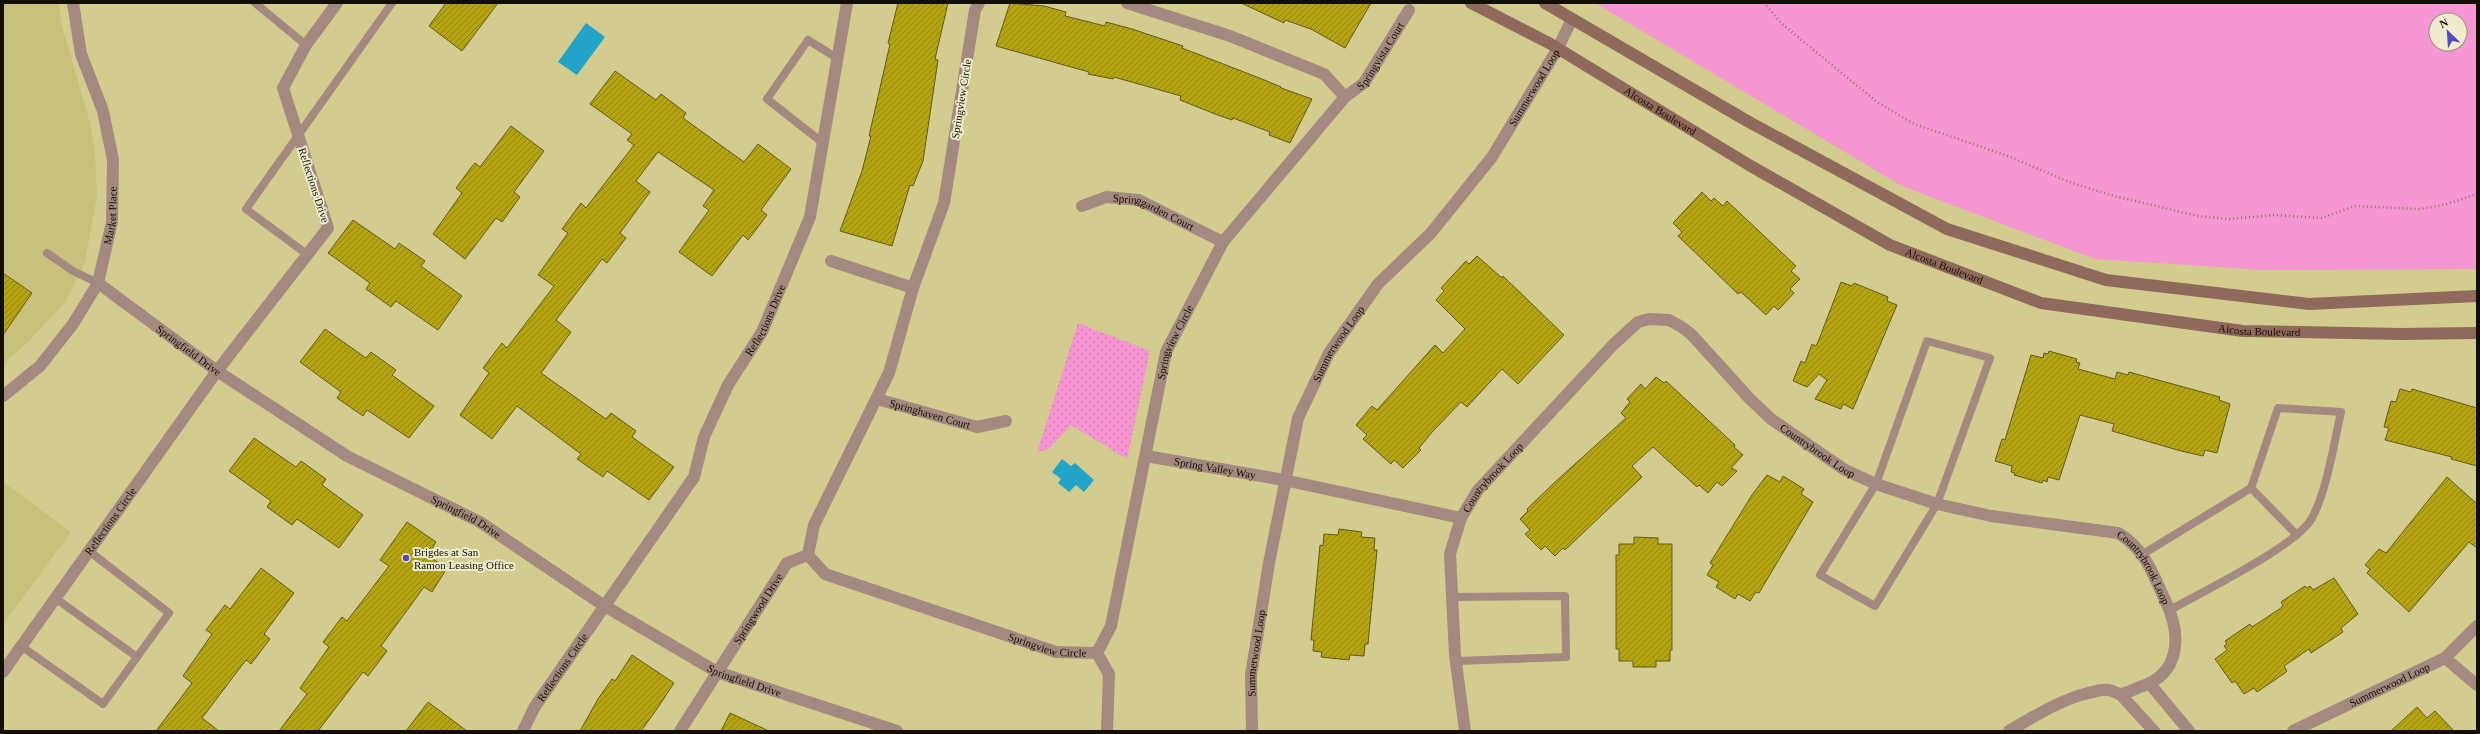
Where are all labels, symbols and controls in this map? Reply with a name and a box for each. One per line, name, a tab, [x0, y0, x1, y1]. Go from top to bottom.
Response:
north arrow	[2428, 12, 2468, 52]
text: N	[2438, 16, 2450, 30]
street label: Springvista Court	[1354, 20, 1406, 92]
street label: Summerwood Loop	[1506, 47, 1562, 128]
street label: Springview Circle	[949, 58, 973, 140]
street label: Alcosta Boulevard	[1622, 84, 1699, 138]
street label: Reflections Drive	[296, 146, 332, 224]
street label: Market Place	[101, 186, 119, 246]
street label: Springgarden Court	[1112, 192, 1196, 233]
street label: Alcosta Boulevard	[1904, 245, 1985, 286]
street label: Reflections Drive	[742, 282, 787, 358]
street label: Springview Circle	[1155, 303, 1195, 381]
street label: Summerwood Loop	[1310, 303, 1367, 384]
street label: Springfield Drive	[154, 322, 223, 378]
street label: Alcosta Boulevard	[2218, 322, 2301, 338]
street label: Springhaven Court	[888, 397, 972, 431]
street label: Countrybrook Loop	[1778, 421, 1857, 480]
street label: Countrybrook Loop	[1460, 440, 1525, 515]
street label: Spring Valley Way	[1173, 455, 1257, 481]
street label: Reflections Circle	[82, 485, 138, 557]
street label: Springfield Drive	[429, 493, 503, 540]
street label: Countrybrook Loop	[2115, 528, 2172, 607]
place label: Brigdes at San Ramon Leasing Office	[414, 546, 514, 571]
marker: Brigdes at San Ramon Leasing Office	[401, 553, 411, 563]
street label: Springwood Drive	[731, 571, 785, 646]
street label: Summerwood Loop	[1245, 609, 1267, 697]
street label: Springview Circle	[1007, 630, 1087, 659]
street label: Reflections Circle	[535, 631, 590, 704]
street label: Summerwood Loop	[2347, 660, 2432, 709]
street label: Springfield Drive	[705, 662, 783, 699]

